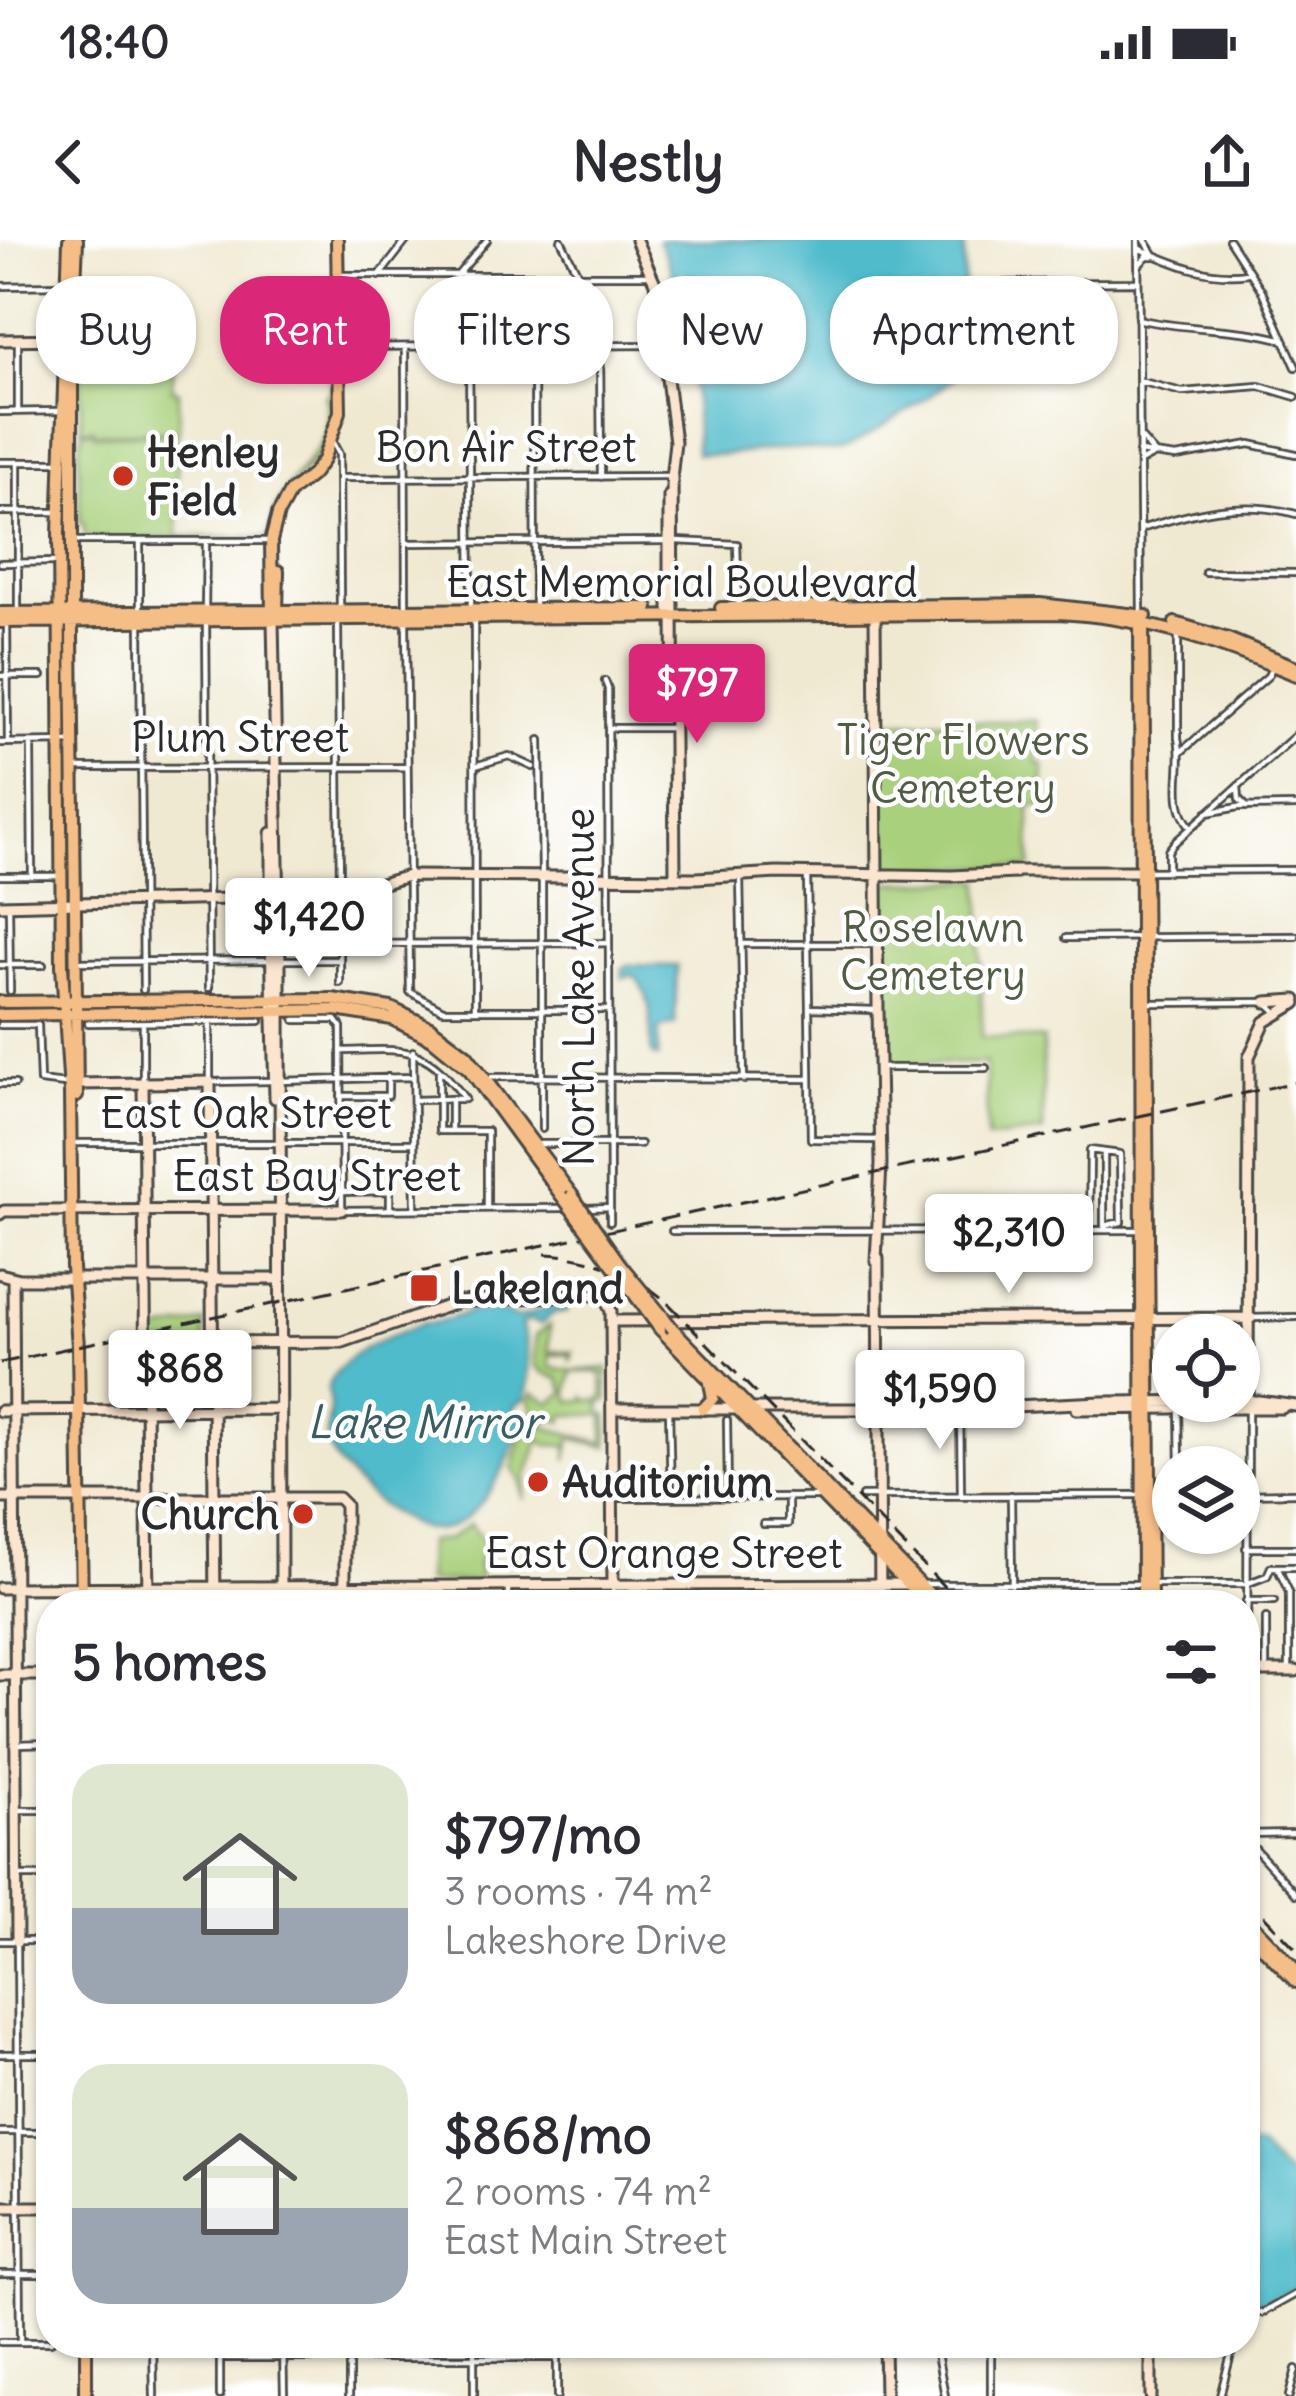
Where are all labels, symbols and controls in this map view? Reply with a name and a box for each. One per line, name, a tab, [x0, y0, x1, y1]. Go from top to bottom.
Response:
text: 18:40	[60, 14, 170, 70]
text: Nestly	[572, 128, 724, 196]
icon: back	[36, 129, 102, 195]
icon: share	[1194, 129, 1260, 195]
chip: Buy	[36, 276, 196, 384]
chip: Rent	[220, 276, 390, 384]
chip: Filters	[414, 276, 613, 384]
chip: New	[637, 276, 806, 384]
chip: Apartment	[830, 276, 1118, 384]
street label: Bon Air Street	[375, 421, 637, 473]
place label: Henley Field	[147, 426, 280, 526]
marker: Henley Field	[110, 463, 136, 489]
street label: East Memorial Boulevard	[446, 556, 918, 608]
pin: $797	[626, 644, 768, 746]
text: $797	[656, 658, 738, 707]
street label: Plum Street	[131, 711, 349, 763]
park label: Tiger Flowers Cemetery	[836, 714, 1090, 814]
street label: North Lake Avenue	[553, 808, 605, 1166]
pin: $1,420	[211, 878, 407, 980]
text: $1,420	[252, 892, 366, 941]
park label: Roselawn Cemetery	[840, 901, 1026, 1001]
street label: East Oak Street	[100, 1087, 392, 1139]
street label: East Bay Street	[173, 1150, 461, 1202]
pin: $2,310	[911, 1194, 1107, 1296]
text: $2,310	[952, 1208, 1066, 1257]
place label: Lakeland	[451, 1262, 624, 1314]
marker: Lakeland	[408, 1272, 440, 1304]
map controls	[1152, 1314, 1260, 1554]
button: locate	[1152, 1314, 1260, 1422]
pin: $868	[109, 1330, 251, 1432]
text: $868	[135, 1344, 225, 1393]
pin: $1,590	[842, 1350, 1038, 1452]
text: $1,590	[882, 1364, 998, 1413]
water label: Lake Mirror	[307, 1394, 546, 1450]
button: layers	[1152, 1446, 1260, 1554]
place label: Auditorium	[562, 1456, 773, 1508]
marker: Auditorium	[525, 1469, 551, 1495]
place label: Church	[140, 1488, 279, 1540]
marker: Church	[290, 1501, 316, 1527]
street label: East Orange Street	[486, 1527, 842, 1579]
icon: filters	[1158, 1629, 1224, 1695]
text: 5 homes	[72, 1630, 267, 1694]
text: $797/mo	[444, 1803, 641, 1867]
icon: home	[168, 1812, 312, 1956]
text: 3 rooms · 74 m²	[444, 1867, 713, 1916]
text: Lakeshore Drive	[444, 1916, 727, 1965]
text: $868/mo	[444, 2103, 652, 2167]
icon: home	[168, 2112, 312, 2256]
text: 2 rooms · 74 m²	[444, 2167, 712, 2216]
text: East Main Street	[444, 2216, 727, 2265]

